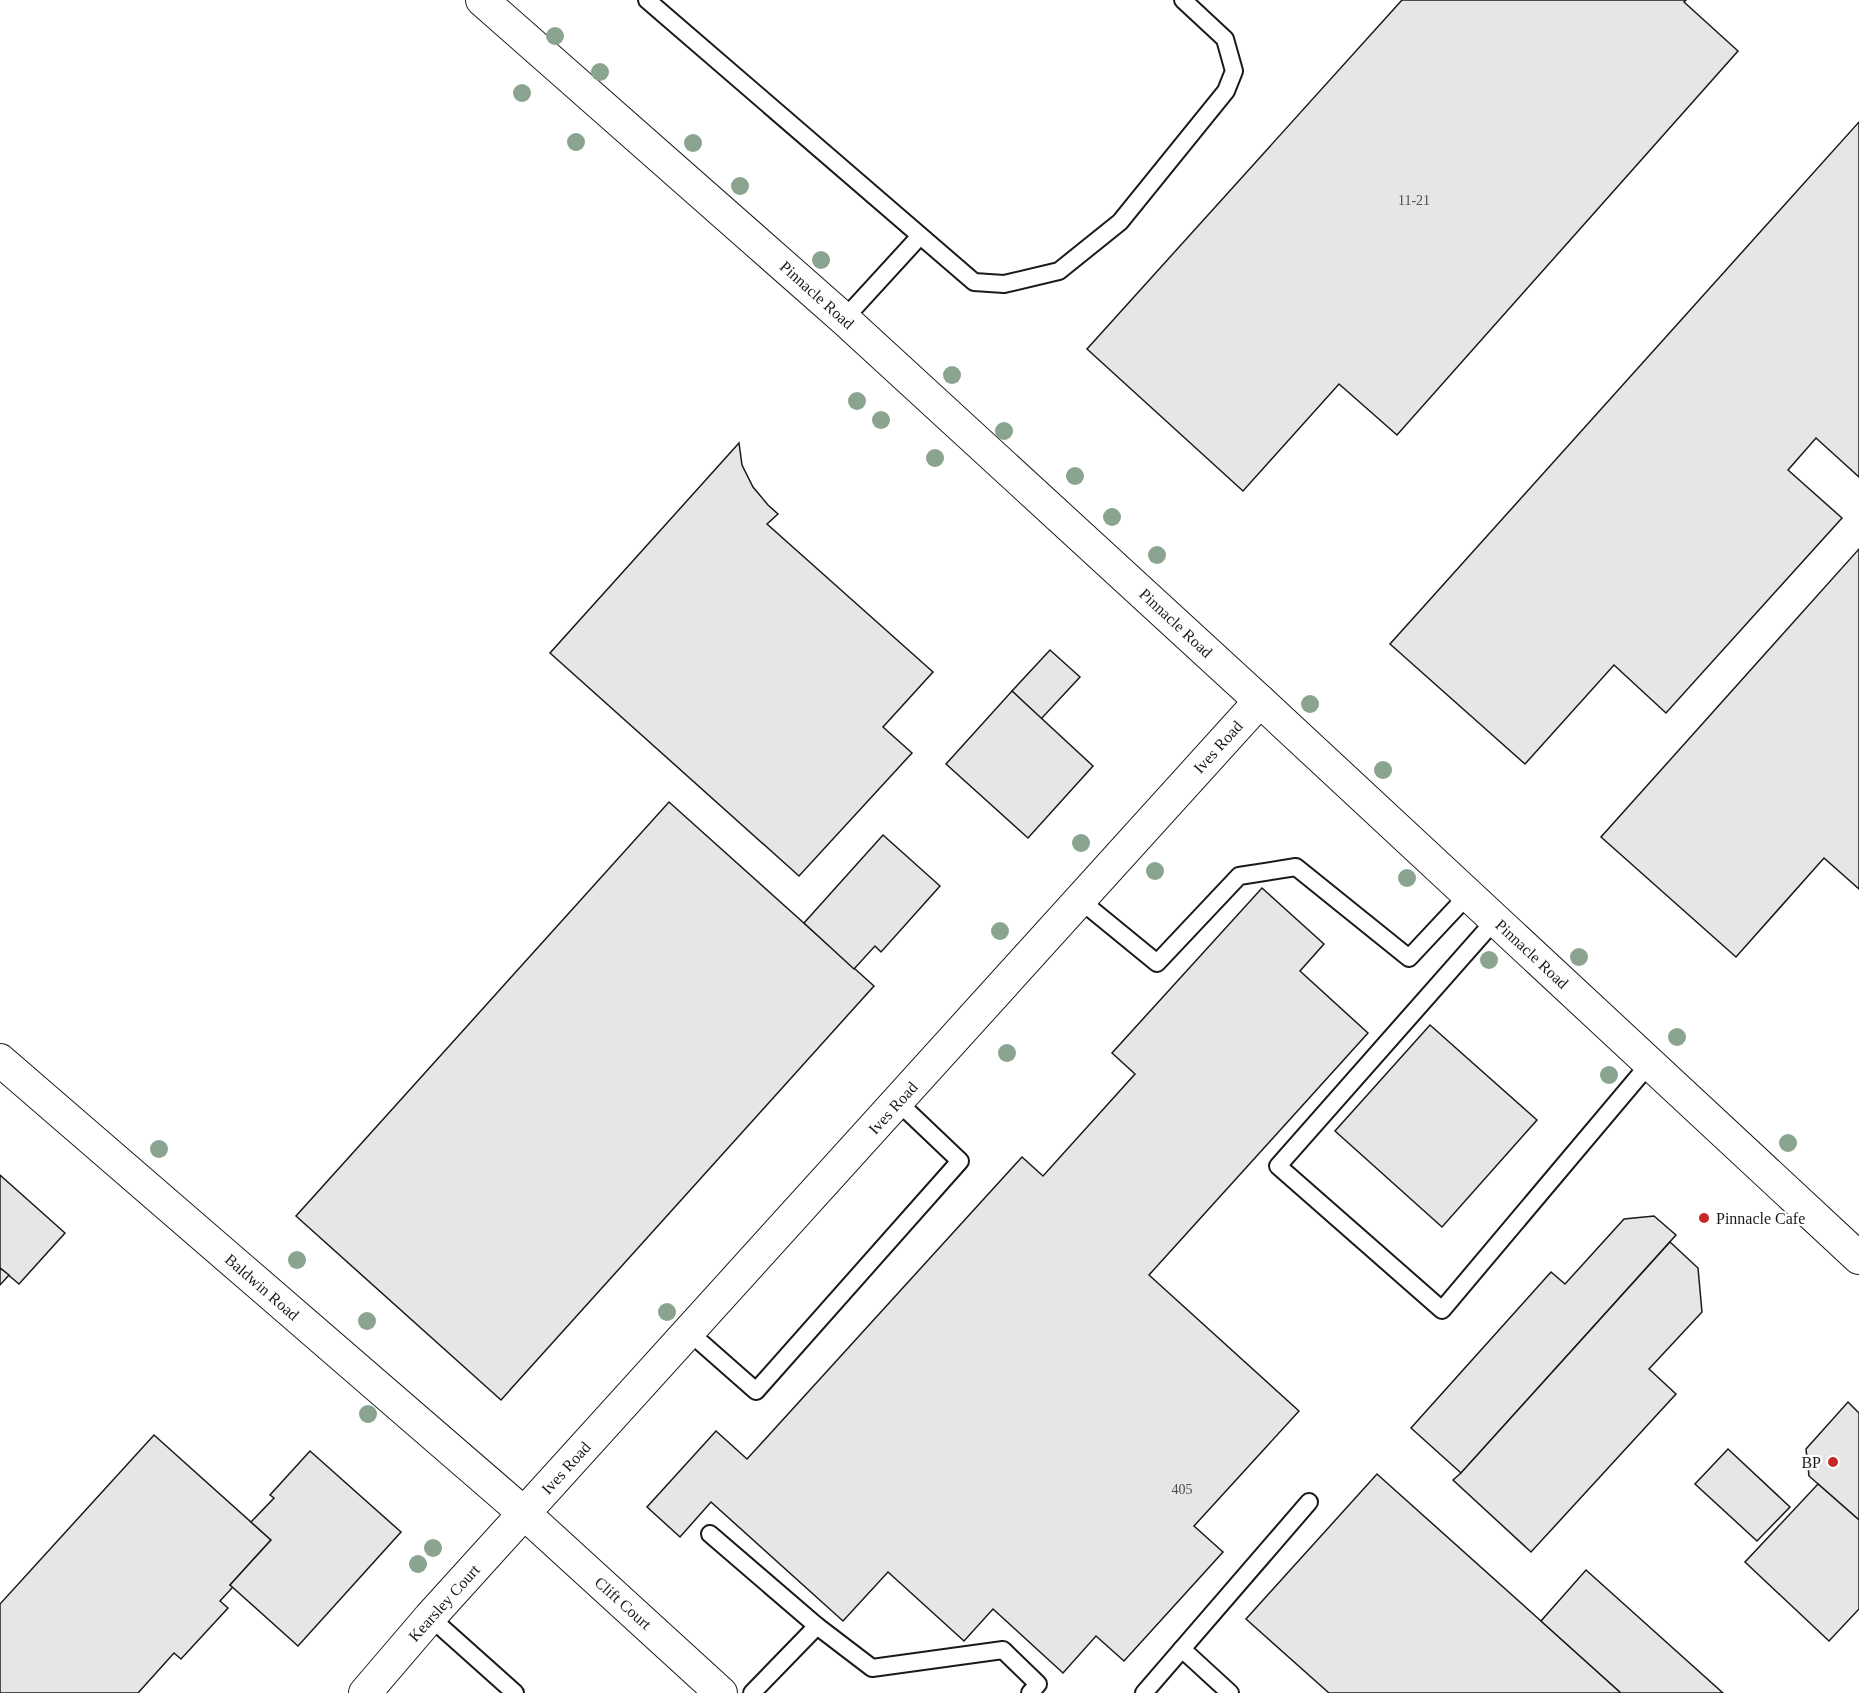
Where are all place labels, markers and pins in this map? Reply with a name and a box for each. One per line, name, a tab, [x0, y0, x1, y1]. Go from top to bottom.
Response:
place label: Pinnacle Cafe	[1716, 1210, 1805, 1227]
marker: Pinnacle Cafe	[1697, 1211, 1711, 1225]
place label: BP	[1801, 1454, 1821, 1471]
marker: BP	[1826, 1455, 1840, 1469]

